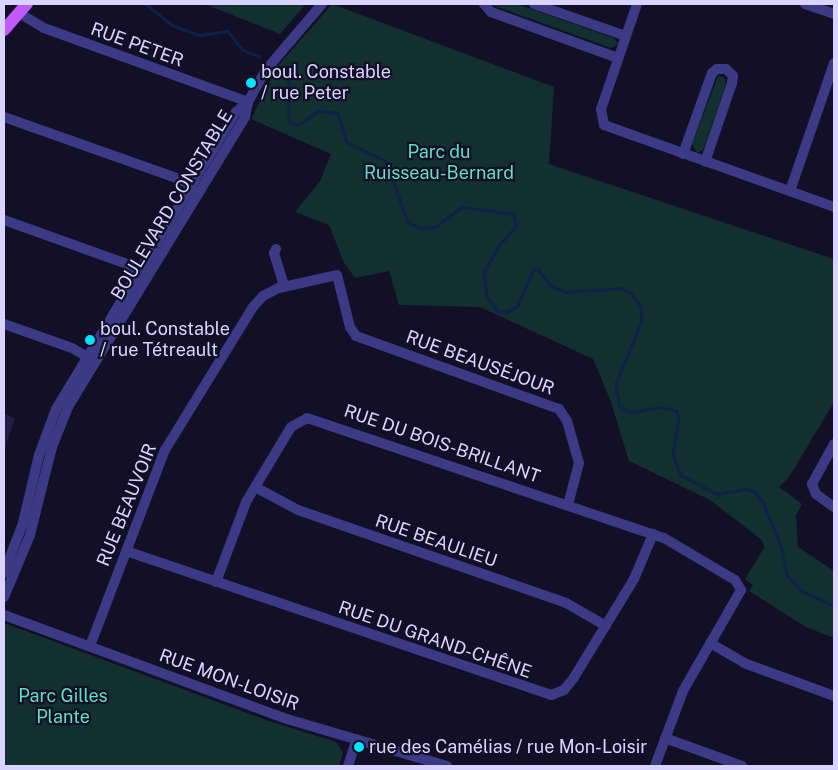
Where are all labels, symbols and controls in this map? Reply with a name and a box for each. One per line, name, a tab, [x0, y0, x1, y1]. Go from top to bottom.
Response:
street label: RUE PETER	[88, 18, 186, 72]
place label: boul. Constable / rue Peter	[261, 62, 391, 104]
marker: boul. Constable / rue Peter	[245, 77, 257, 89]
street label: BOULEVARD CONSTABLE	[107, 106, 237, 304]
park label: Parc du Ruisseau-Bernard	[364, 142, 514, 184]
place label: boul. Constable / rue Tétreault	[100, 319, 230, 362]
street label: RUE BEAUSÉJOUR	[403, 326, 557, 400]
marker: boul. Constable / rue Tétreault	[84, 334, 96, 346]
street label: RUE DU BOIS-BRILLANT	[341, 400, 543, 488]
street label: RUE BEAUVOIR	[93, 441, 161, 569]
street label: RUE BEAULIEU	[372, 510, 500, 572]
street label: RUE DU GRAND-CHÊNE	[336, 597, 534, 683]
street label: RUE MON-LOISIR	[156, 645, 302, 715]
park label: Parc Gilles Plante	[18, 686, 108, 729]
place label: rue des Camélias / rue Mon-Loisir	[369, 736, 648, 758]
marker: rue des Camélias / rue Mon-Loisir	[353, 741, 365, 753]

